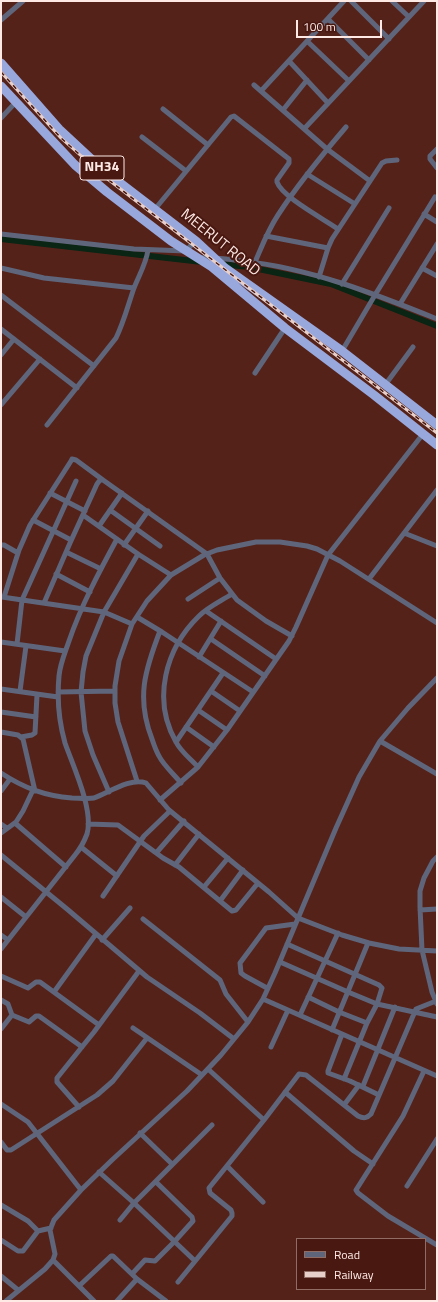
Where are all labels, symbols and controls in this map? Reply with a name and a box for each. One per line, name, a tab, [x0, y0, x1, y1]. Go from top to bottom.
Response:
scale bar	[298, 12, 384, 38]
text: 100 m	[303, 17, 336, 36]
road number: NH34	[80, 156, 124, 180]
street label: MEERUT ROAD	[177, 206, 263, 280]
legend	[296, 1238, 426, 1290]
text: Road	[334, 1245, 360, 1264]
text: Railway	[334, 1265, 374, 1284]

